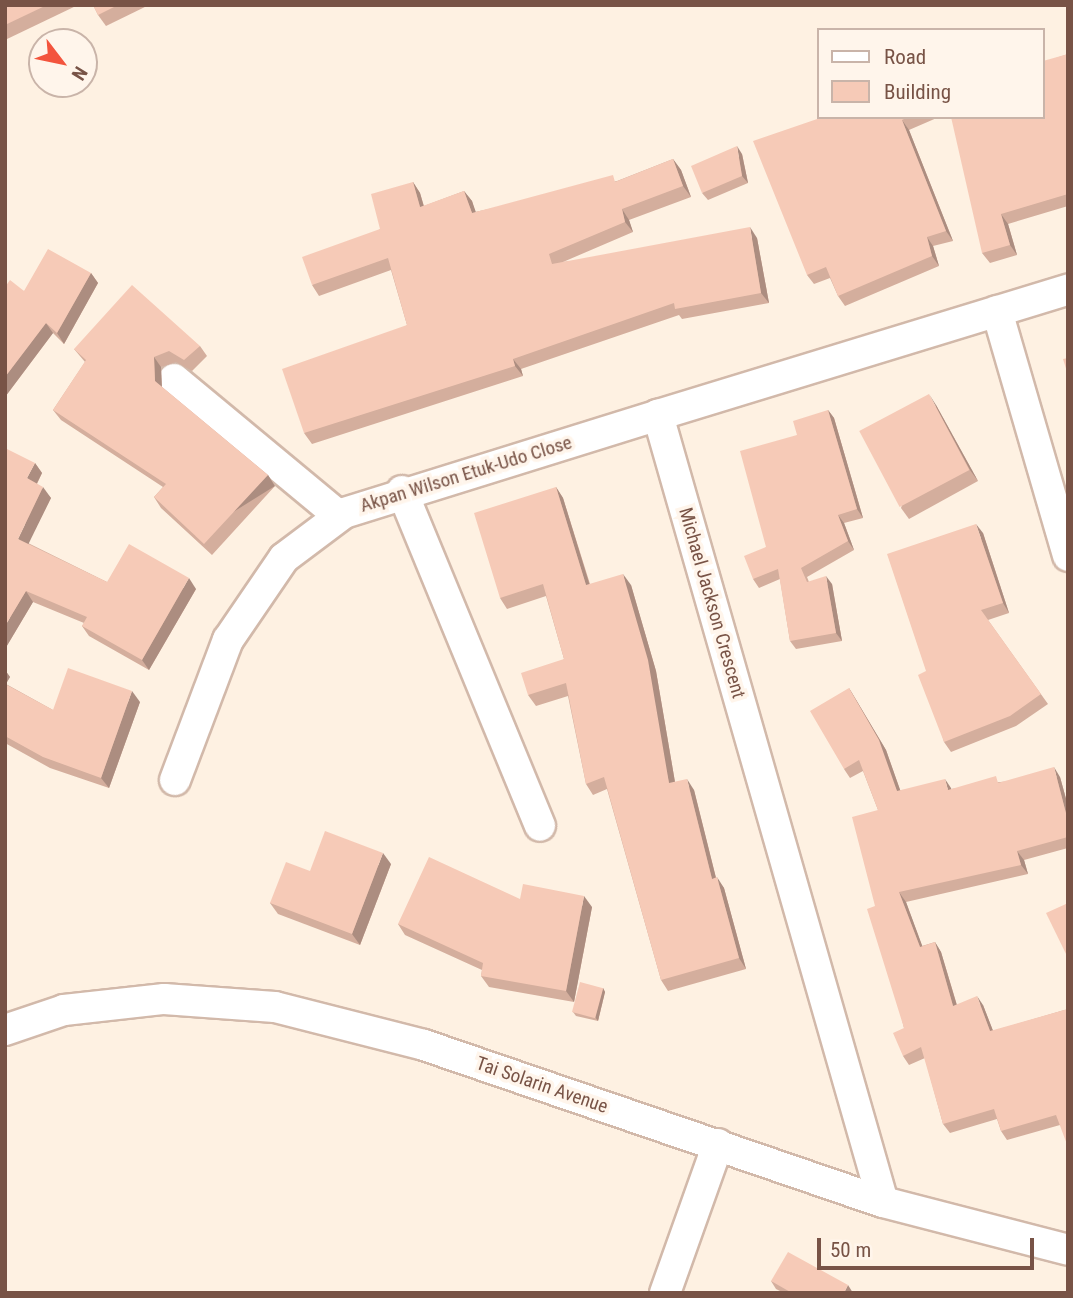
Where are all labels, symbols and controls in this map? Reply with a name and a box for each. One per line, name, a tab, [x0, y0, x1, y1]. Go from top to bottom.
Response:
north arrow	[28, 28, 98, 98]
legend	[818, 28, 1045, 119]
text: Road	[884, 45, 926, 69]
text: N	[67, 62, 92, 84]
text: Building	[884, 80, 951, 104]
street label: Akpan Wilson Etuk-Udo Close	[357, 431, 575, 517]
street label: Michael Jackson Crescent	[674, 505, 750, 701]
street label: Tai Solarin Avenue	[473, 1052, 611, 1118]
scale bar	[821, 1224, 1038, 1268]
text: 50 m	[830, 1238, 871, 1262]

